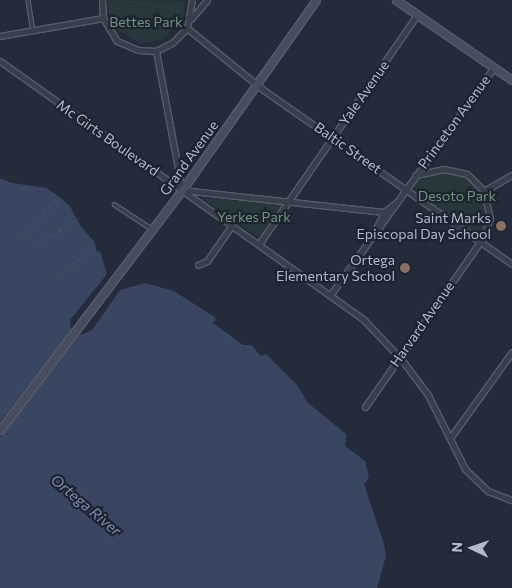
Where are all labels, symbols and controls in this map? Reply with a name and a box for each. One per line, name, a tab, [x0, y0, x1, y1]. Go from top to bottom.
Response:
park label: Bettes Park	[109, 14, 183, 30]
street label: Yale Avenue	[336, 57, 392, 129]
street label: Princeton Avenue	[414, 72, 494, 172]
street label: Mc Girts Boulevard	[54, 96, 162, 180]
street label: Grand Avenue	[156, 117, 222, 199]
street label: Baltic Street	[311, 119, 385, 177]
park label: Desoto Park	[418, 188, 496, 204]
park label: Yerkes Park	[217, 209, 291, 225]
place label: Saint Marks Episcopal Day School	[356, 210, 491, 242]
marker: Saint Marks Episcopal Day School	[495, 220, 507, 232]
place label: Ortega Elementary School	[276, 252, 395, 284]
marker: Ortega Elementary School	[399, 262, 411, 274]
street label: Harvard Avenue	[386, 278, 458, 370]
water label: Ortega River	[47, 470, 125, 540]
north arrow	[447, 523, 497, 573]
text: N	[448, 542, 465, 553]

